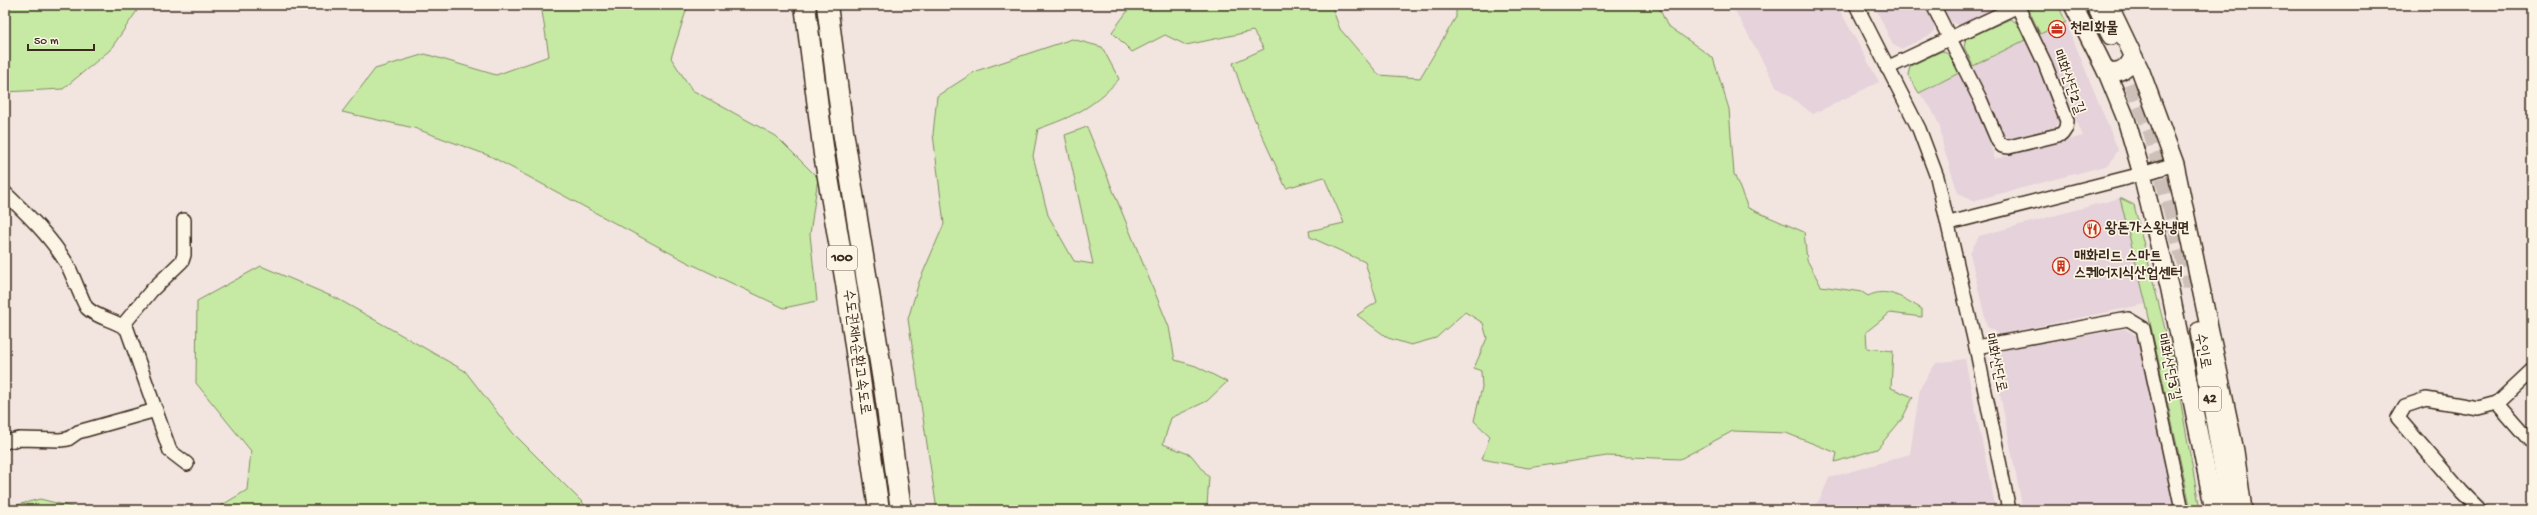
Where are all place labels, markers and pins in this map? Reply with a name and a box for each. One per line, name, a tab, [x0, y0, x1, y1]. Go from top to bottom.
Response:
office icon: 천리화물	[2047, 19, 2067, 39]
place label: 천리화물	[2070, 20, 2118, 38]
restaurant icon: 왕돈가스왕냉면	[2082, 219, 2102, 239]
place label: 왕돈가스왕냉면	[2105, 220, 2190, 238]
place label: 매화리드 스마트 스퀘어지식산업센터	[2074, 248, 2183, 283]
building icon: 매화리드 스마트 스퀘어지식산업센터	[2051, 256, 2071, 276]

